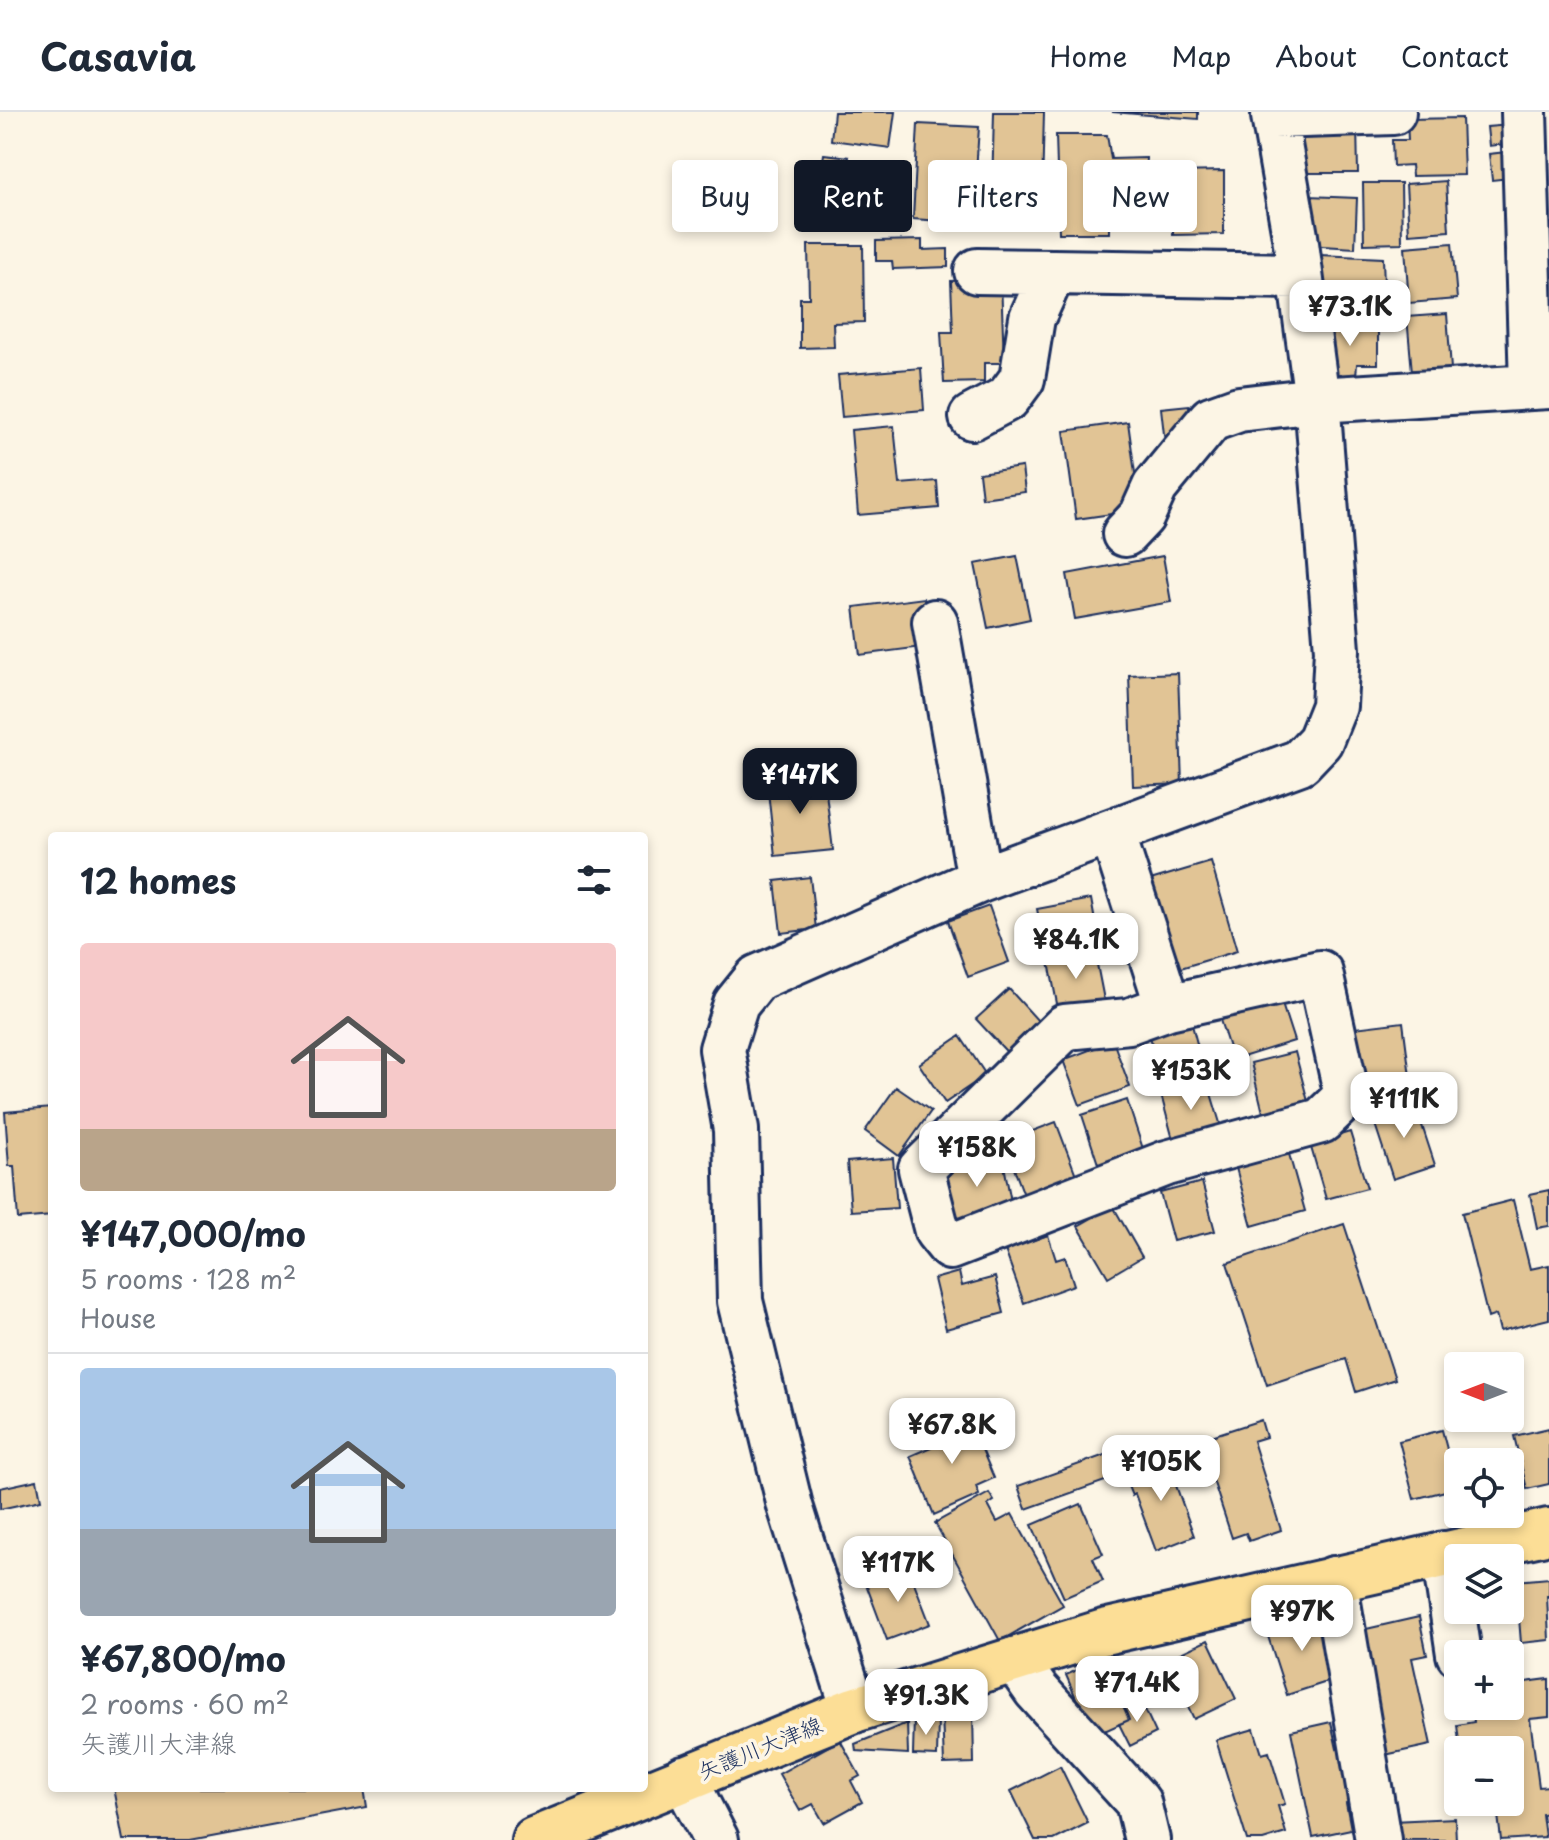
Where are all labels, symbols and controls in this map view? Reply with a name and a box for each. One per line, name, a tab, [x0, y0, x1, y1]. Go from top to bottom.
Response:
text: Casavia	[40, 27, 196, 84]
text: Home	[1049, 34, 1127, 77]
text: Map	[1171, 34, 1231, 77]
text: About	[1275, 34, 1357, 77]
text: Contact	[1401, 34, 1509, 77]
chip: Buy	[672, 160, 778, 232]
chip: Rent	[794, 160, 912, 232]
chip: Filters	[928, 160, 1067, 232]
chip: New	[1083, 160, 1197, 232]
pin: ¥73.1K	[1285, 280, 1415, 348]
text: ¥73.1K	[1308, 286, 1392, 325]
pin: ¥147K	[744, 748, 856, 816]
text: ¥147K	[761, 754, 839, 793]
text: 12 homes	[80, 854, 236, 906]
icon: filters	[572, 858, 616, 902]
pin: ¥84.1K	[1011, 913, 1141, 981]
text: ¥84.1K	[1032, 919, 1120, 958]
icon: home	[276, 995, 420, 1139]
pin: ¥153K	[1135, 1044, 1247, 1112]
text: ¥153K	[1151, 1050, 1231, 1089]
pin: ¥111K	[1348, 1072, 1460, 1140]
text: ¥111K	[1369, 1078, 1439, 1117]
pin: ¥158K	[921, 1121, 1033, 1189]
text: ¥158K	[937, 1127, 1017, 1166]
text: ¥147,000/mo	[80, 1207, 306, 1259]
text: 5 rooms · 128 m²	[80, 1259, 296, 1298]
text: House	[80, 1298, 156, 1337]
north arrow	[1444, 1352, 1524, 1432]
map controls	[1444, 1352, 1524, 1816]
pin: ¥67.8K	[887, 1398, 1017, 1466]
text: ¥67.8K	[907, 1404, 997, 1443]
icon: home	[276, 1420, 420, 1564]
pin: ¥105K	[1105, 1435, 1217, 1503]
text: ¥105K	[1120, 1441, 1202, 1480]
button: locate	[1444, 1448, 1524, 1528]
pin: ¥117K	[842, 1536, 954, 1604]
text: ¥117K	[861, 1542, 935, 1581]
button: layers	[1444, 1544, 1524, 1624]
pin: ¥97K	[1255, 1585, 1349, 1653]
text: ¥97K	[1269, 1591, 1335, 1630]
text: ¥67,800/mo	[80, 1632, 286, 1684]
button: +	[1444, 1640, 1524, 1720]
pin: ¥71.4K	[1072, 1656, 1202, 1724]
text: ¥71.4K	[1094, 1662, 1180, 1701]
pin: ¥91.3K	[861, 1669, 991, 1737]
text: ¥91.3K	[883, 1675, 969, 1714]
text: 2 rooms · 60 m²	[80, 1684, 289, 1723]
street label: 矢護川大津線	[692, 1707, 827, 1787]
text: 矢護川大津線	[80, 1723, 236, 1762]
button: −	[1444, 1736, 1524, 1816]

